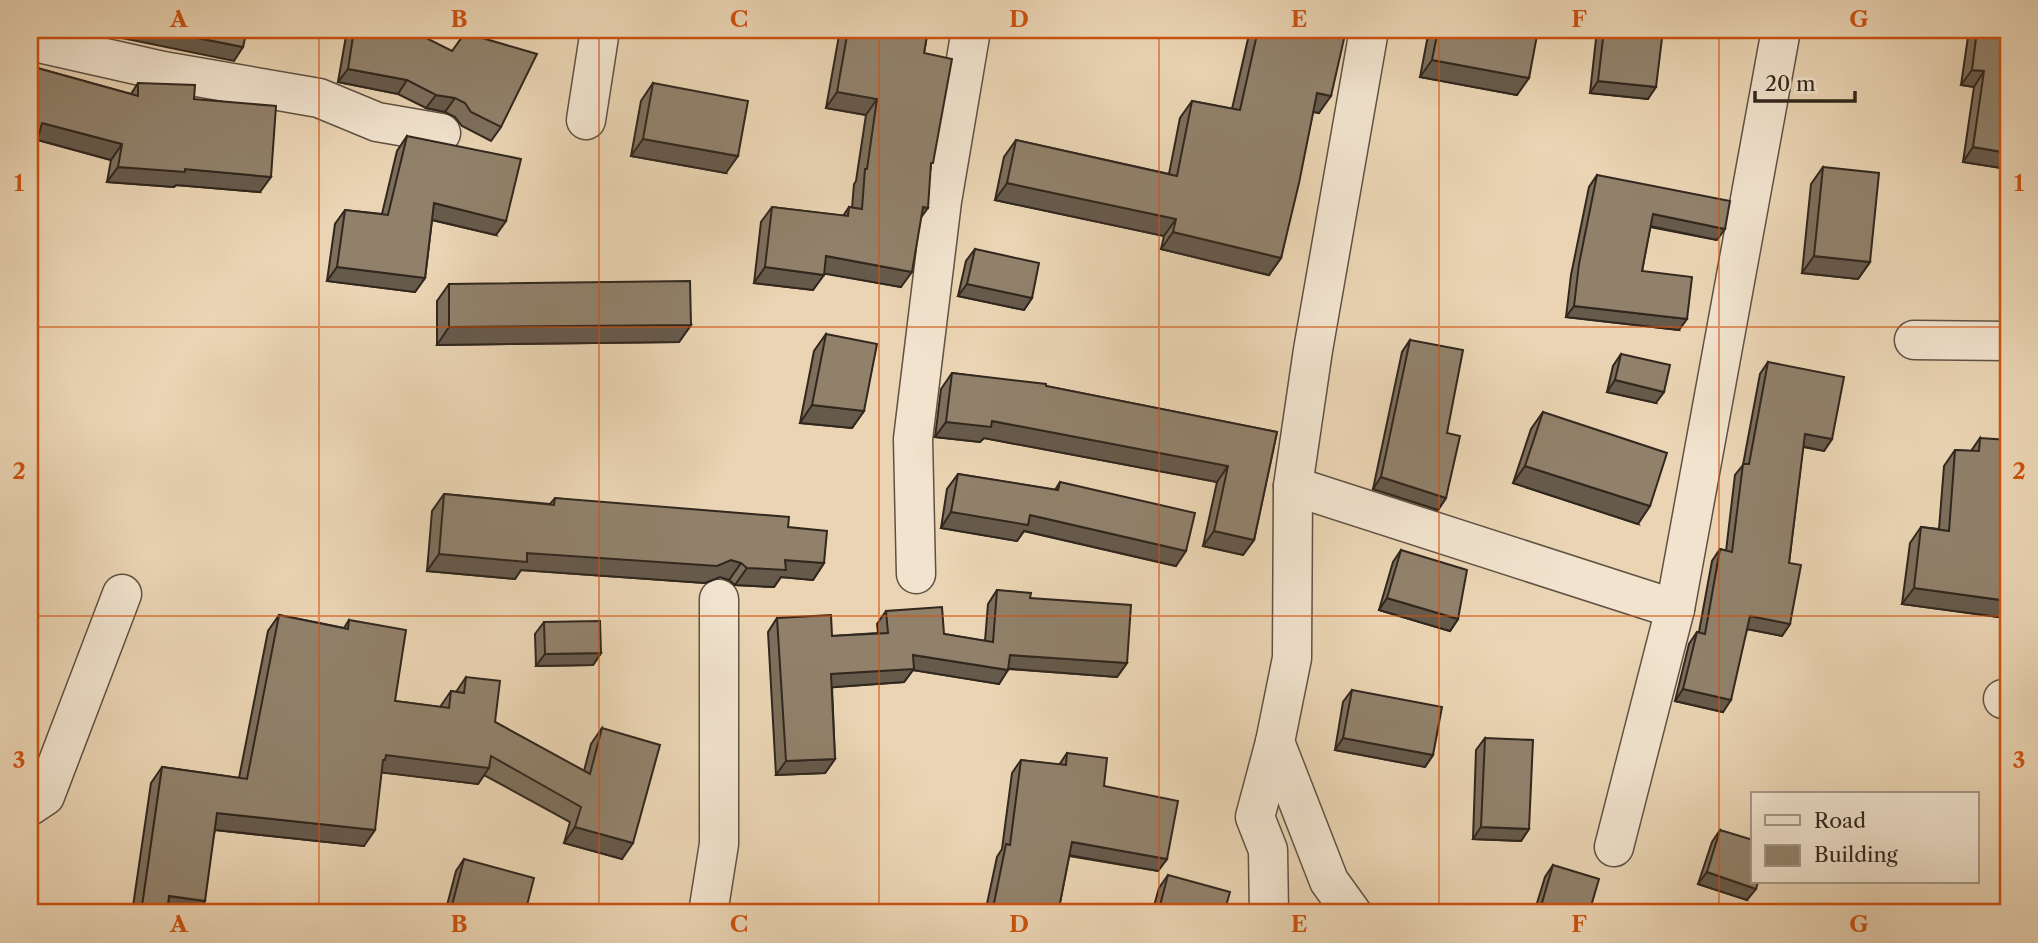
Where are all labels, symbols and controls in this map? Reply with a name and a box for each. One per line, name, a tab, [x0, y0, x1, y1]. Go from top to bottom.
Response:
text: A	[169, 5, 189, 33]
text: B	[450, 5, 468, 33]
text: C	[730, 5, 748, 33]
text: D	[1009, 5, 1029, 33]
text: E	[1291, 5, 1307, 33]
text: F	[1571, 5, 1587, 33]
text: G	[1849, 5, 1869, 33]
scale bar	[1755, 60, 1854, 104]
text: 20 m	[1765, 71, 1816, 96]
text: 1	[14, 169, 25, 197]
text: 1	[2014, 169, 2025, 197]
text: 2	[12, 457, 26, 485]
text: 2	[2012, 457, 2026, 485]
text: 3	[13, 746, 26, 774]
text: 3	[2013, 746, 2026, 774]
legend	[1751, 792, 1979, 884]
text: Road	[1814, 808, 1866, 833]
text: Building	[1814, 842, 1899, 867]
text: A	[169, 910, 189, 938]
text: B	[450, 910, 468, 938]
text: C	[730, 910, 748, 938]
text: D	[1009, 910, 1029, 938]
text: E	[1291, 910, 1307, 938]
text: F	[1571, 910, 1587, 938]
text: G	[1849, 910, 1869, 938]

